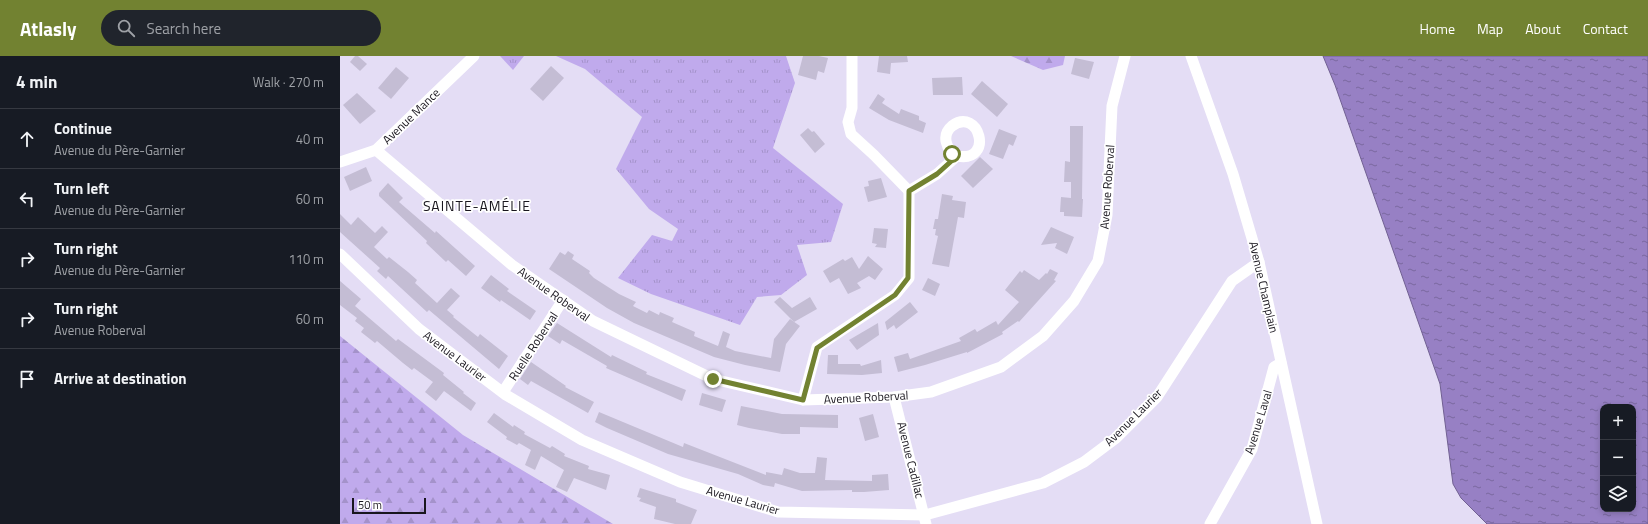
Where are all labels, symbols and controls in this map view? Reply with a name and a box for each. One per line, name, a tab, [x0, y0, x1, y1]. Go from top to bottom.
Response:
search box	[101, 10, 381, 46]
text: Atlasly	[20, 14, 77, 43]
icon: search	[115, 17, 137, 39]
text: Search here	[147, 17, 221, 40]
text: Home	[1420, 18, 1455, 39]
text: Map	[1477, 18, 1503, 39]
text: About	[1525, 18, 1561, 39]
text: Contact	[1583, 18, 1628, 39]
text: 4 min	[16, 69, 57, 95]
text: Walk · 270 m	[253, 72, 324, 92]
street label: Avenue Mance	[378, 83, 444, 149]
text: Continue	[54, 117, 112, 140]
icon: ahead	[16, 128, 38, 150]
text: 40 m	[296, 129, 324, 149]
text: Avenue du Père-Garnier	[54, 140, 185, 160]
street label: Avenue Roberval	[1095, 144, 1119, 230]
route start	[943, 145, 961, 163]
text: Turn left	[54, 177, 109, 200]
icon: left	[16, 188, 38, 210]
text: 60 m	[296, 189, 324, 209]
district label: SAINTE-AMÉLIE	[423, 195, 531, 216]
text: Avenue du Père-Garnier	[54, 200, 185, 220]
text: Turn right	[54, 237, 118, 260]
street label: Avenue Champlain	[1244, 239, 1284, 335]
icon: right	[16, 248, 38, 270]
text: 110 m	[288, 249, 324, 269]
text: Avenue du Père-Garnier	[54, 260, 185, 280]
street label: Avenue Roberval	[514, 262, 594, 326]
text: Turn right	[54, 297, 118, 320]
icon: right	[16, 308, 38, 330]
street label: Ruelle Roberval	[504, 308, 562, 384]
text: 60 m	[296, 309, 324, 329]
text: Avenue Roberval	[54, 320, 146, 340]
street label: Avenue Laurier	[419, 326, 491, 386]
text: Arrive at destination	[54, 367, 187, 390]
icon: arrive	[16, 368, 38, 390]
route end	[704, 370, 722, 388]
street label: Avenue Laurier	[1100, 384, 1166, 450]
street label: Avenue Roberval	[823, 385, 909, 409]
street label: Avenue Laval	[1239, 388, 1277, 456]
map controls	[1600, 404, 1636, 512]
button: +	[1600, 404, 1636, 440]
street label: Avenue Cadillac	[892, 420, 930, 500]
button: −	[1600, 440, 1636, 476]
button: layers	[1600, 476, 1636, 512]
street label: Avenue Laurier	[704, 480, 782, 520]
scale bar	[352, 496, 426, 515]
text: 50 m	[358, 497, 382, 513]

